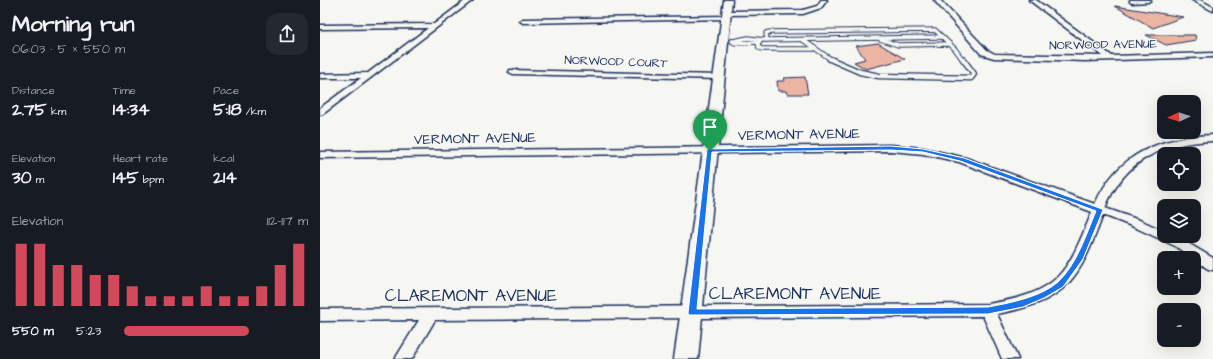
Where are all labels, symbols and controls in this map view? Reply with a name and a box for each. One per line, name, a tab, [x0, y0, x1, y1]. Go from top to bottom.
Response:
text: Morning run	[12, 9, 135, 40]
button: share	[266, 13, 308, 55]
street label: NORWOOD AVENUE	[1049, 36, 1157, 54]
text: 06:03 · 5 × 550 m	[12, 40, 125, 58]
street label: NORWOOD COURT	[564, 52, 668, 72]
text: Distance	[12, 83, 55, 98]
text: Time	[113, 83, 136, 98]
text: Pace	[213, 83, 239, 98]
north arrow	[1157, 95, 1201, 139]
map controls	[1157, 95, 1201, 347]
text: 2.75	[12, 98, 47, 122]
text: 14:34	[113, 98, 149, 122]
text: 5:18	[213, 98, 241, 122]
text: km	[47, 104, 66, 119]
text: /km	[241, 104, 266, 119]
pin	[693, 110, 727, 151]
icon: arrive	[699, 116, 721, 138]
street label: VERMONT AVENUE	[738, 124, 861, 146]
street label: VERMONT AVENUE	[414, 128, 537, 150]
button: locate	[1157, 147, 1201, 191]
text: Elevation	[12, 151, 55, 166]
text: Heart rate	[113, 151, 168, 166]
text: kcal	[213, 151, 234, 166]
text: 30	[12, 166, 31, 190]
text: 145	[113, 166, 138, 190]
text: 214	[213, 166, 237, 190]
text: m	[31, 172, 44, 187]
text: bpm	[138, 172, 164, 187]
button: layers	[1157, 199, 1201, 243]
text: Elevation	[12, 212, 63, 230]
text: 112–117 m	[267, 212, 308, 230]
button: +	[1157, 251, 1201, 295]
street label: CLAREMONT AVENUE	[709, 282, 881, 306]
street label: CLAREMONT AVENUE	[385, 284, 557, 308]
button: −	[1157, 303, 1201, 347]
text: 550 m	[12, 322, 54, 340]
text: 5:23	[76, 322, 101, 340]

